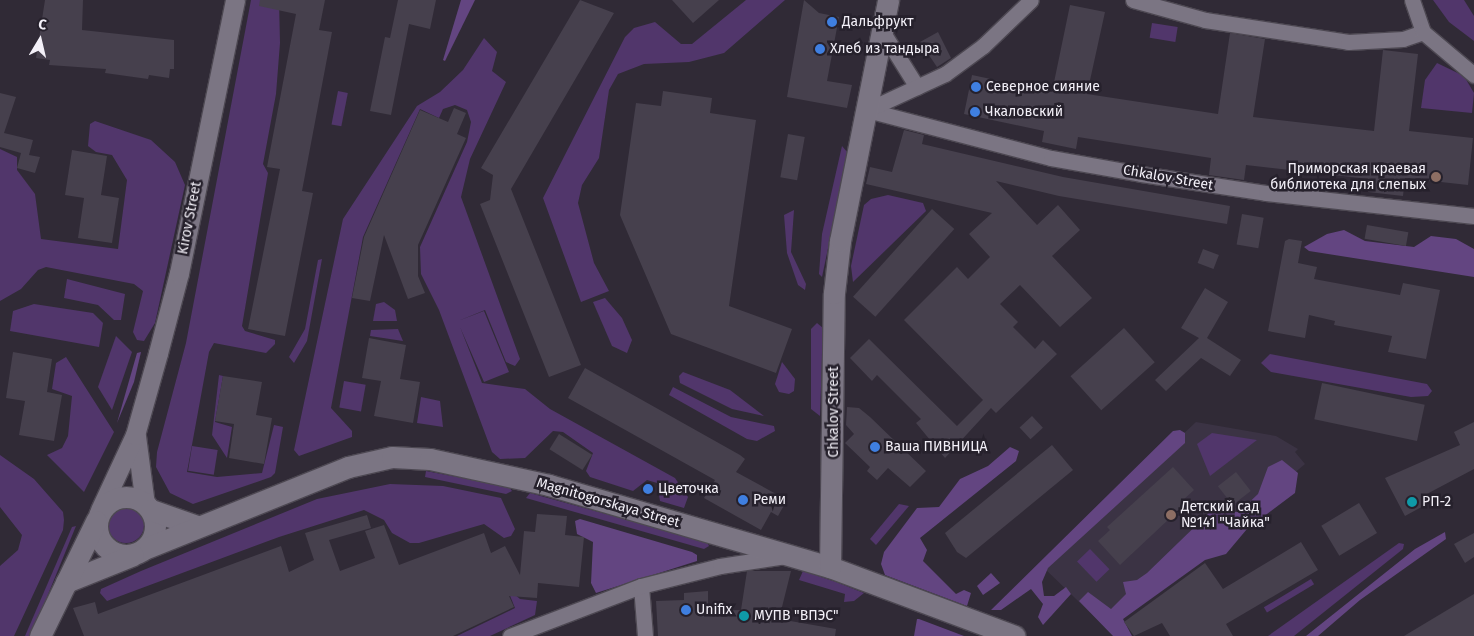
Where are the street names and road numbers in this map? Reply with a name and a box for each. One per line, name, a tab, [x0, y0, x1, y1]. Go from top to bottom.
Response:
street label: Chkalov Street	[1122, 162, 1214, 194]
street label: Kirov Street	[175, 180, 205, 256]
street label: Chkalov Street	[826, 366, 842, 458]
street label: Magnitogorskaya Street	[534, 475, 682, 531]

